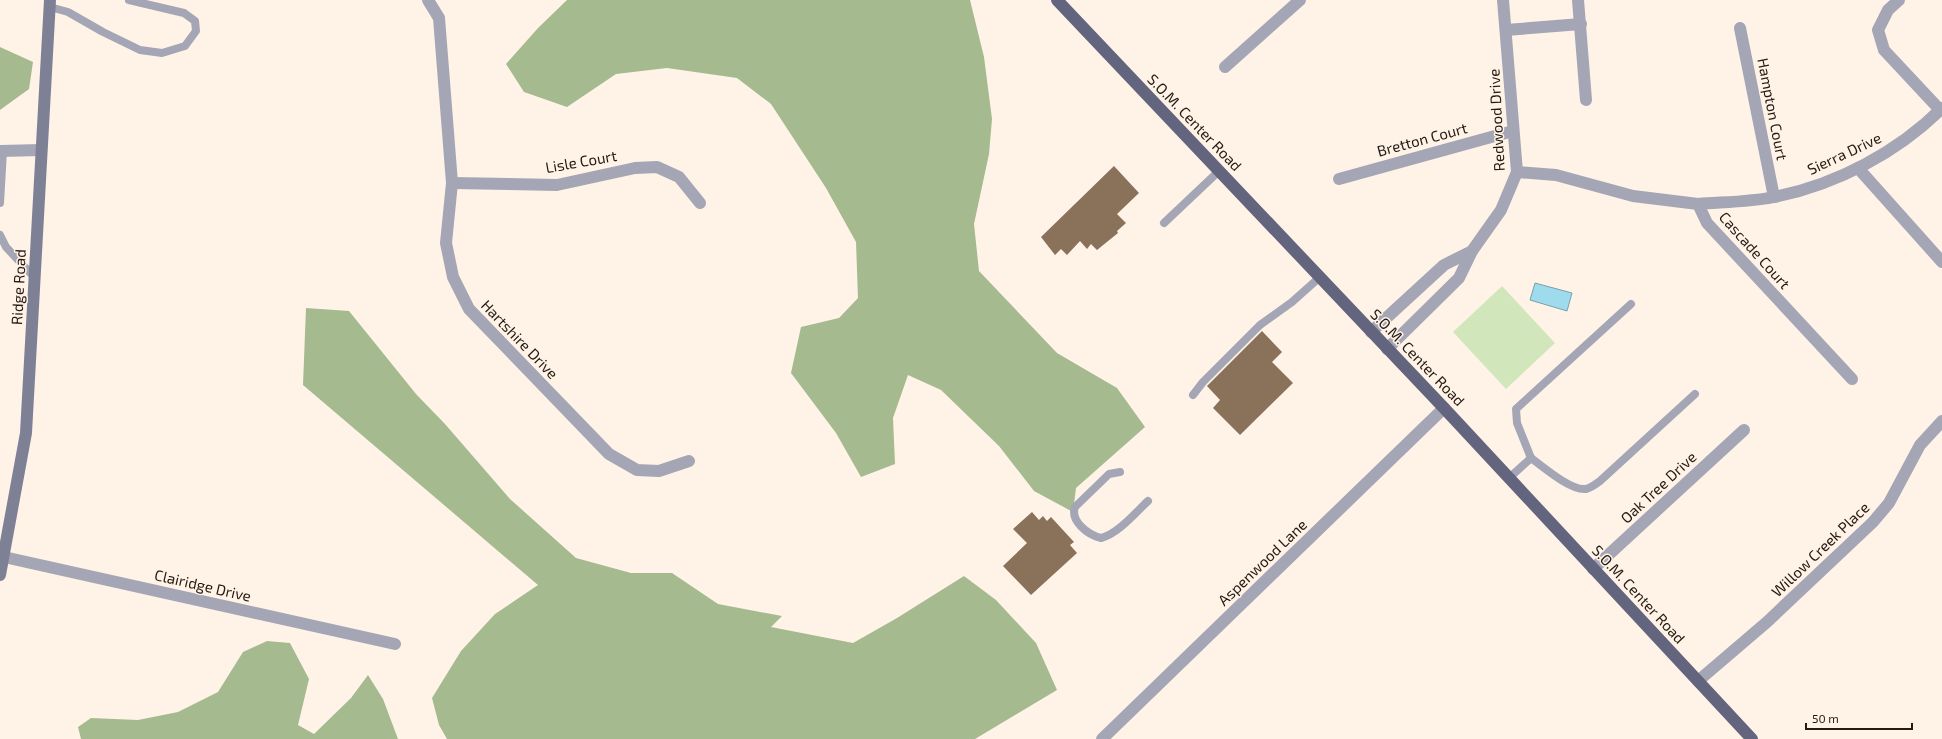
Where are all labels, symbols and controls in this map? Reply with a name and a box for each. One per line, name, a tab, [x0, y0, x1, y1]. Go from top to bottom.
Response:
street label: Hampton Court	[1754, 56, 1792, 162]
street label: Redwood Drive	[1484, 68, 1508, 172]
street label: S.O.M. Center Road	[1144, 70, 1246, 174]
street label: Bretton Court	[1375, 118, 1469, 160]
street label: Sierra Drive	[1804, 128, 1884, 178]
street label: Lisle Court	[544, 146, 618, 176]
street label: Cascade Court	[1716, 208, 1794, 292]
street label: Ridge Road	[7, 249, 29, 325]
street label: Hartshire Drive	[478, 296, 562, 382]
street label: S.O.M. Center Road	[1367, 305, 1469, 409]
street label: Oak Tree Drive	[1616, 447, 1700, 527]
street label: Willow Creek Place	[1767, 498, 1873, 600]
street label: Aspenwood Lane	[1214, 515, 1310, 609]
street label: S.O.M. Center Road	[1589, 541, 1689, 647]
street label: Clairidge Drive	[153, 565, 253, 605]
scale bar	[1806, 705, 1912, 731]
text: 50 m	[1812, 711, 1839, 725]

